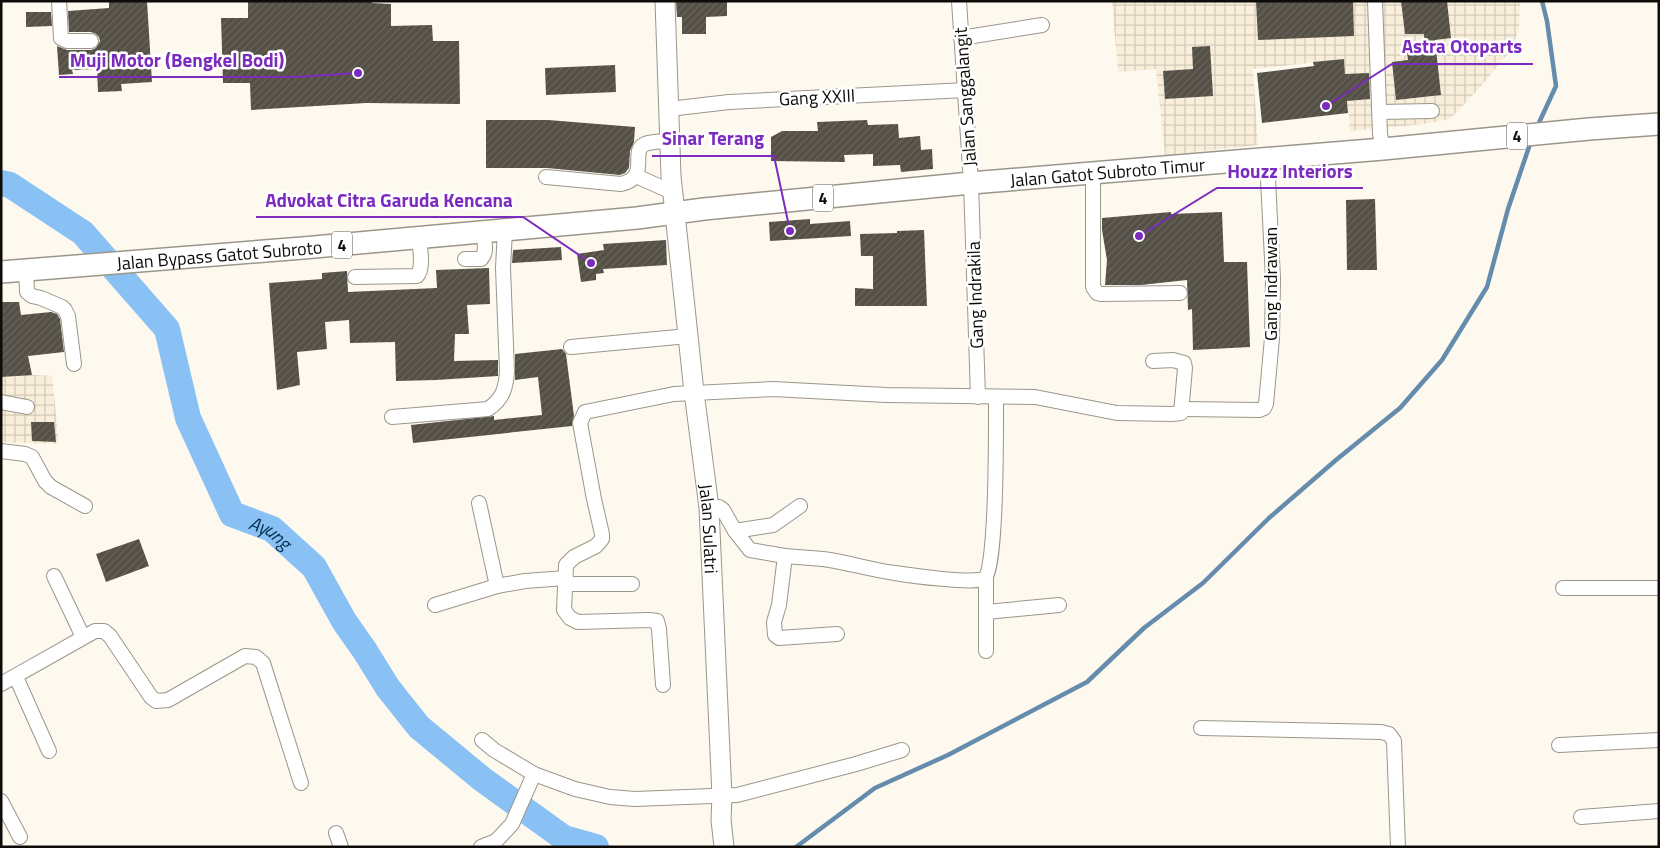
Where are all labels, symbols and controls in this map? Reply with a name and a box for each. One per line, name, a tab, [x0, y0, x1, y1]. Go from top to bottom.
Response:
street label: Jalan Sanggalangit	[947, 26, 983, 167]
callout: Astra Otoparts	[1392, 30, 1533, 64]
text: Astra Otoparts	[1402, 31, 1522, 60]
callout: Muji Motor (Bengkel Bodi)	[59, 43, 294, 77]
text: Muji Motor (Bengkel Bodi)	[70, 45, 284, 74]
street label: Gang XXIII	[778, 82, 856, 112]
callout: Sinar Terang	[652, 122, 774, 156]
road number: 4	[1507, 122, 1527, 150]
text: Sinar Terang	[662, 123, 764, 152]
street label: Jalan Gatot Subroto Timur	[1009, 150, 1206, 193]
callout: Houzz Interiors	[1217, 154, 1363, 188]
text: Houzz Interiors	[1227, 156, 1353, 185]
callout: Advokat Citra Garuda Kencana	[256, 183, 523, 217]
road number: 4	[813, 184, 833, 212]
text: Advokat Citra Garuda Kencana	[265, 185, 513, 214]
street label: Gang Indrawan	[1257, 227, 1284, 341]
road number: 4	[332, 232, 352, 258]
street label: Jalan Bypass Gatot Subroto	[115, 233, 323, 276]
street label: Gang Indrakila	[960, 241, 990, 349]
street label: Jalan Sulatri	[692, 482, 725, 574]
water label: Ayung	[245, 507, 301, 557]

